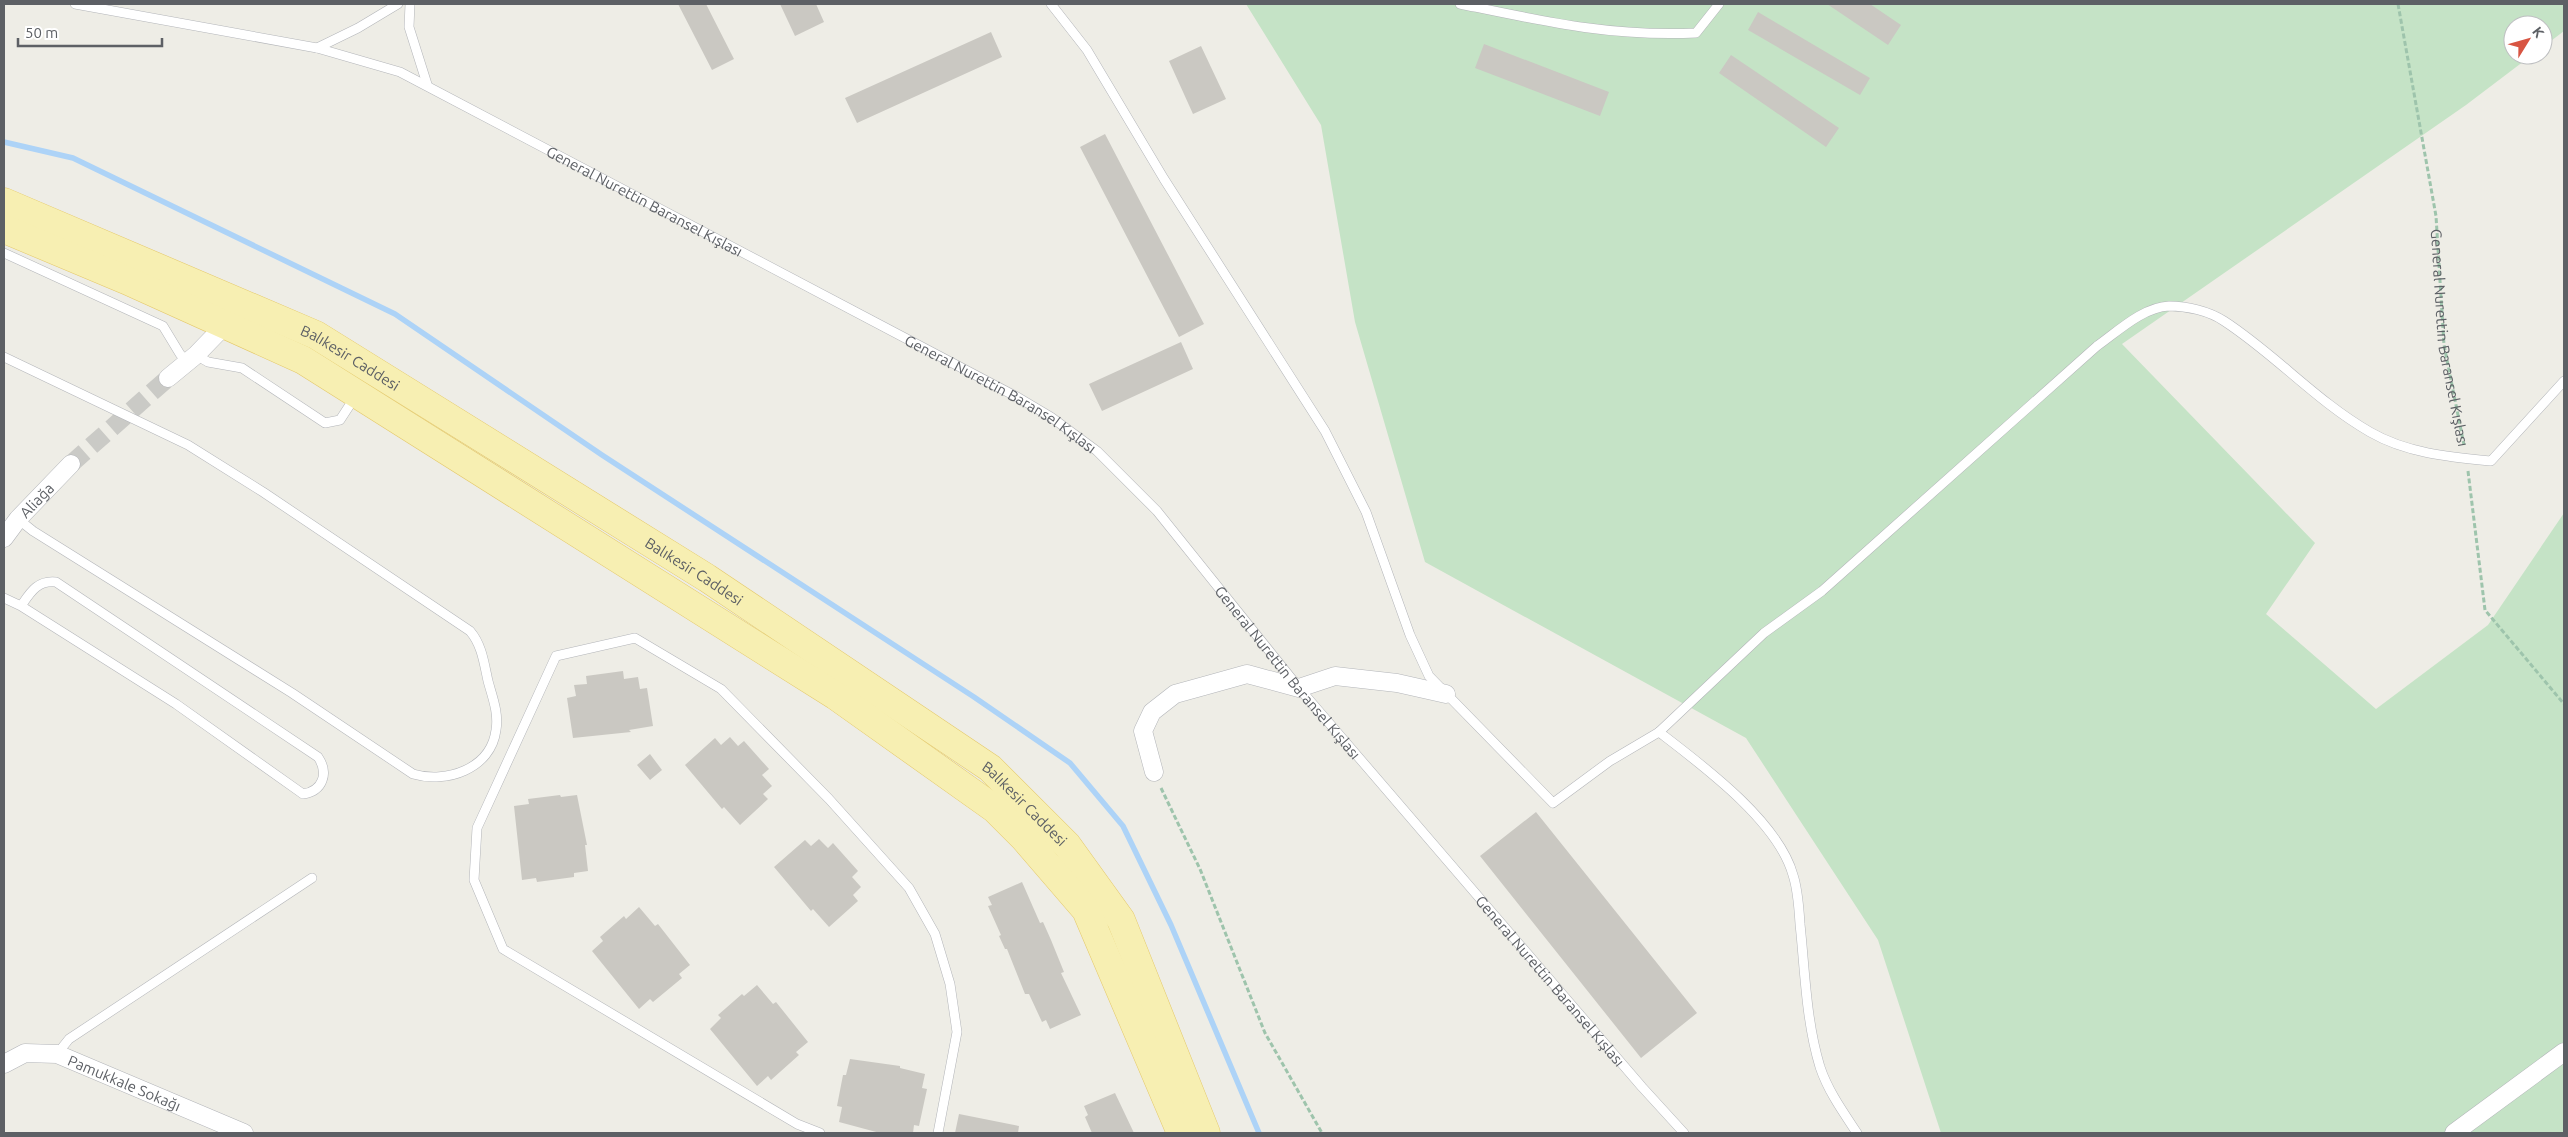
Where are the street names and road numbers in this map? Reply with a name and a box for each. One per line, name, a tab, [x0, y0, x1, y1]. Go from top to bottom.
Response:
street label: General Nurettin Baransel Kışlası	[544, 142, 746, 260]
street label: General Nurettin Baransel Kışlası	[2428, 228, 2473, 448]
street label: Balıkesir Caddesi	[298, 321, 403, 394]
street label: General Nurettin Baransel Kışlası	[902, 331, 1100, 456]
street label: Aliağa	[16, 479, 57, 521]
street label: Balıkesir Caddesi	[642, 533, 746, 608]
street label: General Nurettin Baransel Kışlası	[1212, 582, 1364, 762]
street label: Balıkesir Caddesi	[980, 757, 1071, 849]
street label: General Nurettin Baransel Kışlası	[1473, 892, 1629, 1069]
street label: Pamukkale Sokağı	[66, 1051, 183, 1114]

